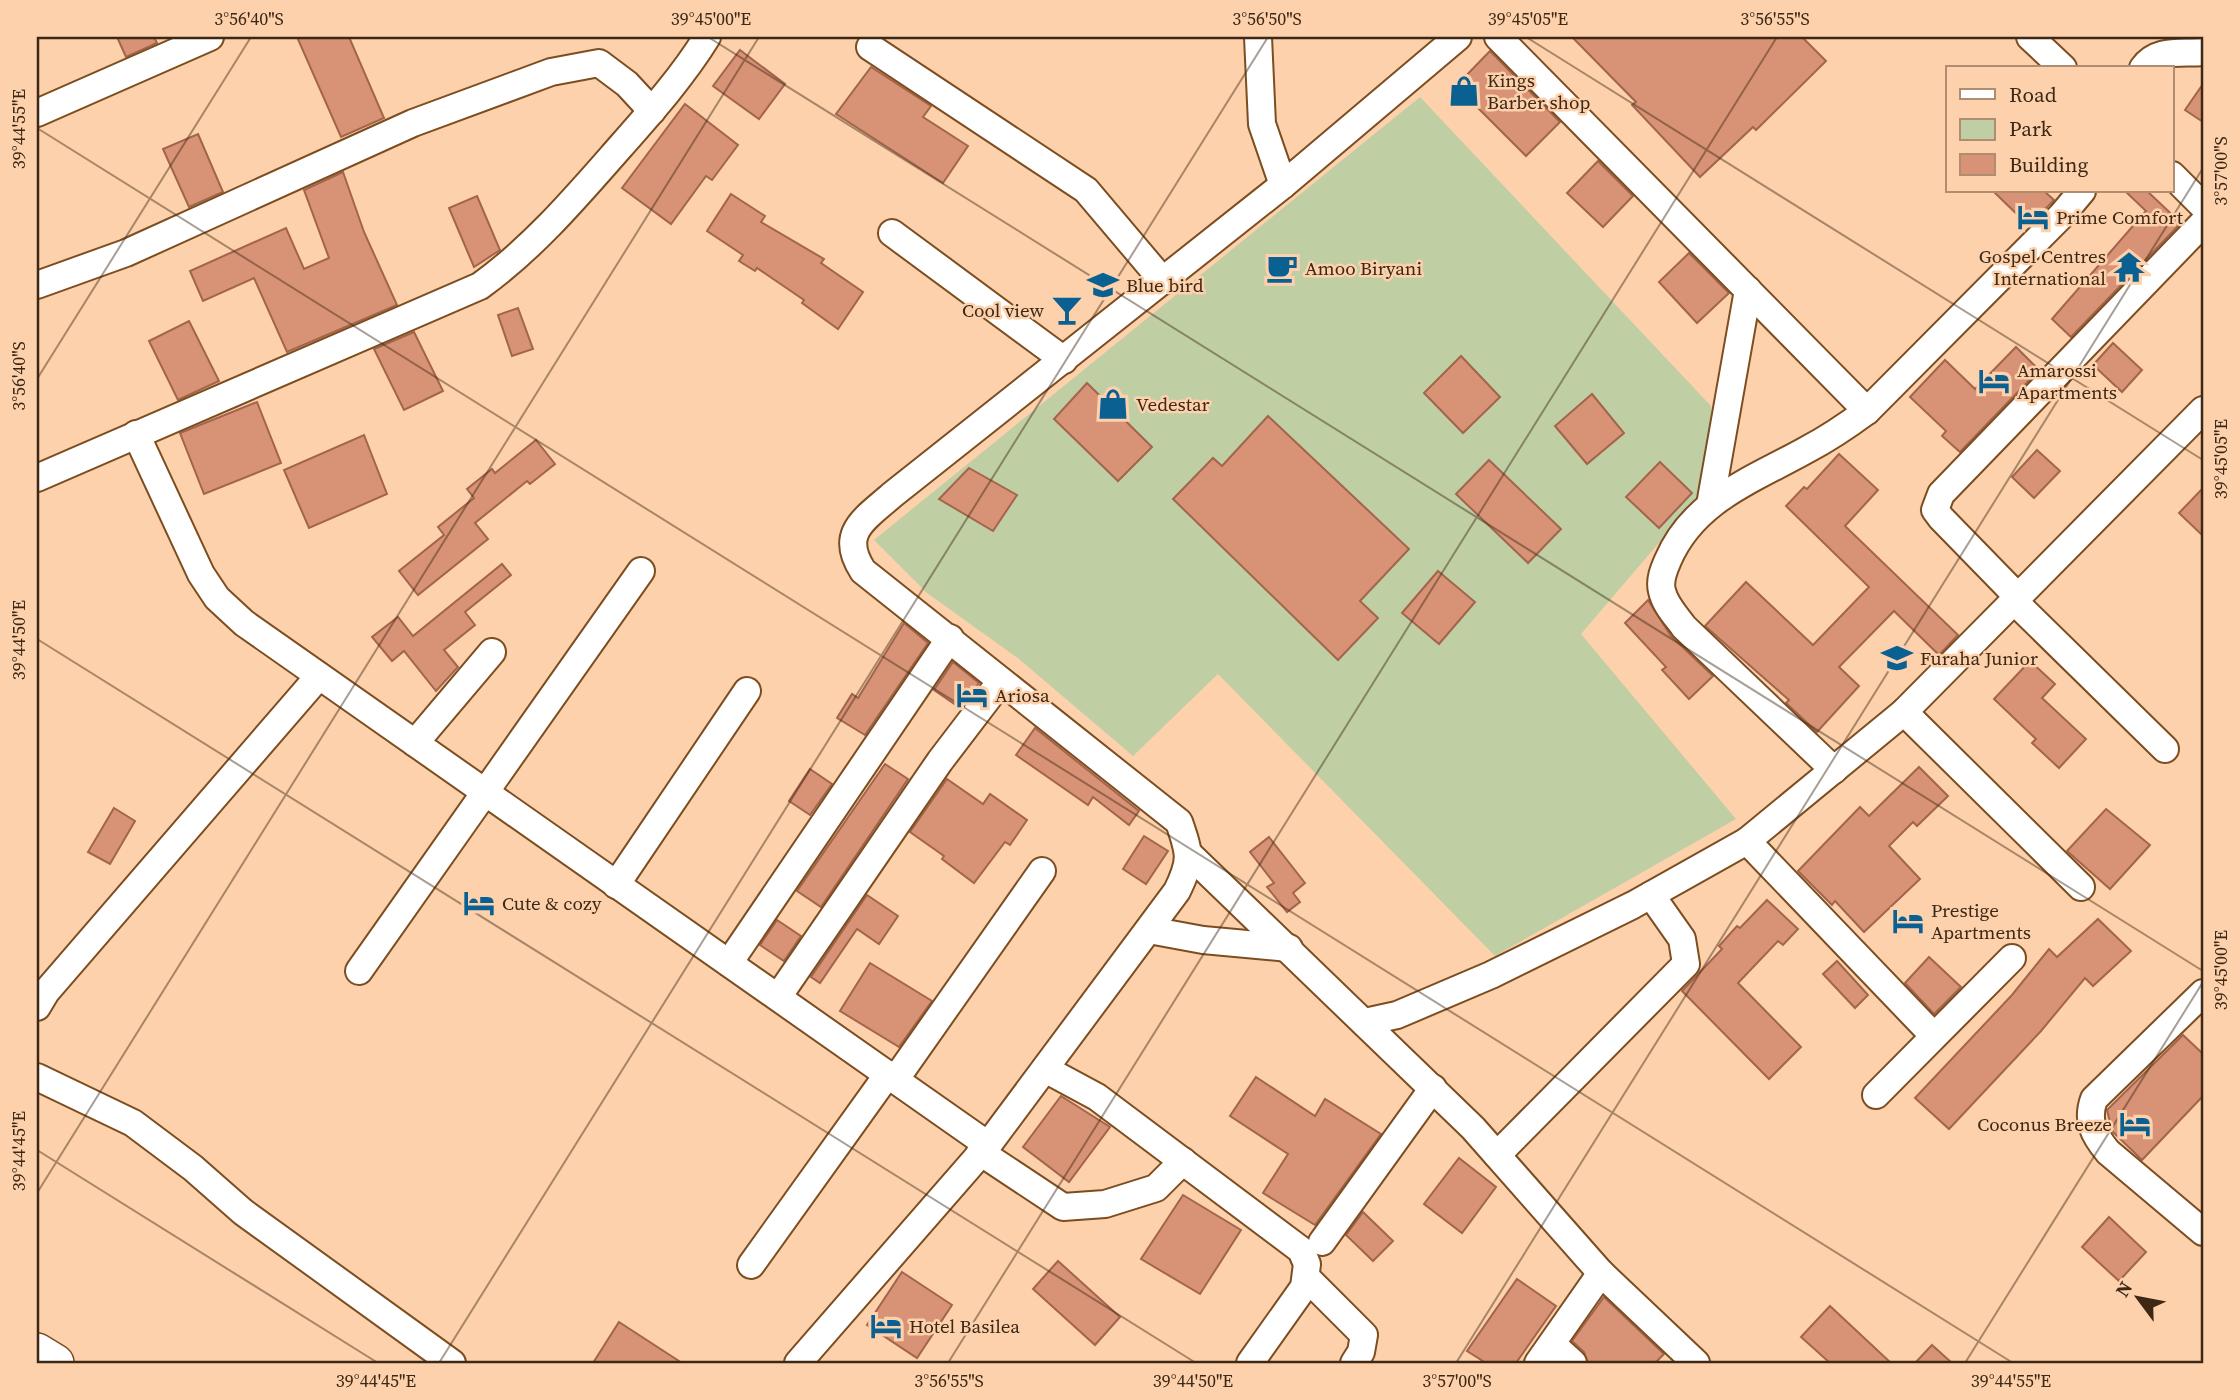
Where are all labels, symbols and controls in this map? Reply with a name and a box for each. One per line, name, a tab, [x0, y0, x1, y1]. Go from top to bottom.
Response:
text: 3°56'40"S	[214, 6, 284, 31]
text: 39°45'00"E	[671, 6, 751, 31]
text: 3°56'50"S	[1232, 6, 1302, 31]
text: 39°45'05"E	[1488, 6, 1568, 31]
text: 3°56'55"S	[1740, 6, 1810, 31]
legend	[1946, 66, 2174, 192]
place label: Kings Barber shop	[1487, 67, 1590, 115]
shop icon: Kings Barber shop	[1447, 74, 1481, 108]
text: Road	[2009, 80, 2057, 109]
text: 39°44'55"E	[6, 89, 31, 169]
text: Park	[2009, 114, 2053, 143]
text: 3°57'00"S	[2208, 136, 2233, 206]
text: Building	[2009, 150, 2088, 179]
hotel icon: Prime Comfort	[2016, 200, 2050, 234]
place label: Prime Comfort	[2056, 204, 2184, 230]
place label: Gospel Centres International	[1979, 243, 2106, 291]
temple icon: Gospel Centres International	[2112, 250, 2146, 284]
cafe icon: Amoo Biryani	[1265, 251, 1299, 285]
place label: Amoo Biryani	[1305, 255, 1422, 281]
school or university icon: Blue bird	[1086, 268, 1120, 302]
place label: Blue bird	[1126, 272, 1204, 298]
bar icon: Cool view	[1050, 293, 1084, 327]
place label: Cool view	[962, 297, 1044, 323]
text: 3°56'40"S	[6, 341, 31, 411]
place label: Amarossi Apartments	[2017, 357, 2117, 405]
hotel icon: Amarossi Apartments	[1977, 364, 2011, 398]
shop icon: Vedestar	[1096, 387, 1130, 421]
place label: Vedestar	[1136, 391, 1210, 417]
text: 39°45'05"E	[2208, 419, 2233, 499]
text: 39°44'50"E	[6, 600, 31, 680]
school or university icon: Furaha Junior	[1880, 641, 1914, 675]
place label: Furaha Junior	[1920, 645, 2038, 671]
hotel icon: Ariosa	[955, 678, 989, 712]
place label: Ariosa	[995, 682, 1050, 708]
hotel icon: Cute & cozy	[462, 886, 496, 920]
place label: Cute & cozy	[502, 890, 602, 916]
place label: Prestige Apartments	[1931, 897, 2031, 945]
hotel icon: Prestige Apartments	[1891, 904, 1925, 938]
text: 39°45'00"E	[2208, 930, 2233, 1010]
hotel icon: Coconus Breeze	[2118, 1107, 2152, 1141]
text: 39°44'45"E	[6, 1111, 31, 1191]
place label: Coconus Breeze	[1977, 1111, 2112, 1137]
north arrow	[2104, 1264, 2174, 1334]
text: N	[2109, 1276, 2138, 1302]
hotel icon: Hotel Basilea	[869, 1309, 903, 1343]
place label: Hotel Basilea	[909, 1313, 1020, 1339]
text: 39°44'45"E	[336, 1368, 416, 1393]
text: 3°56'55"S	[914, 1368, 984, 1393]
text: 39°44'50"E	[1153, 1368, 1233, 1393]
text: 3°57'00"S	[1422, 1368, 1492, 1393]
text: 39°44'55"E	[1971, 1368, 2051, 1393]

